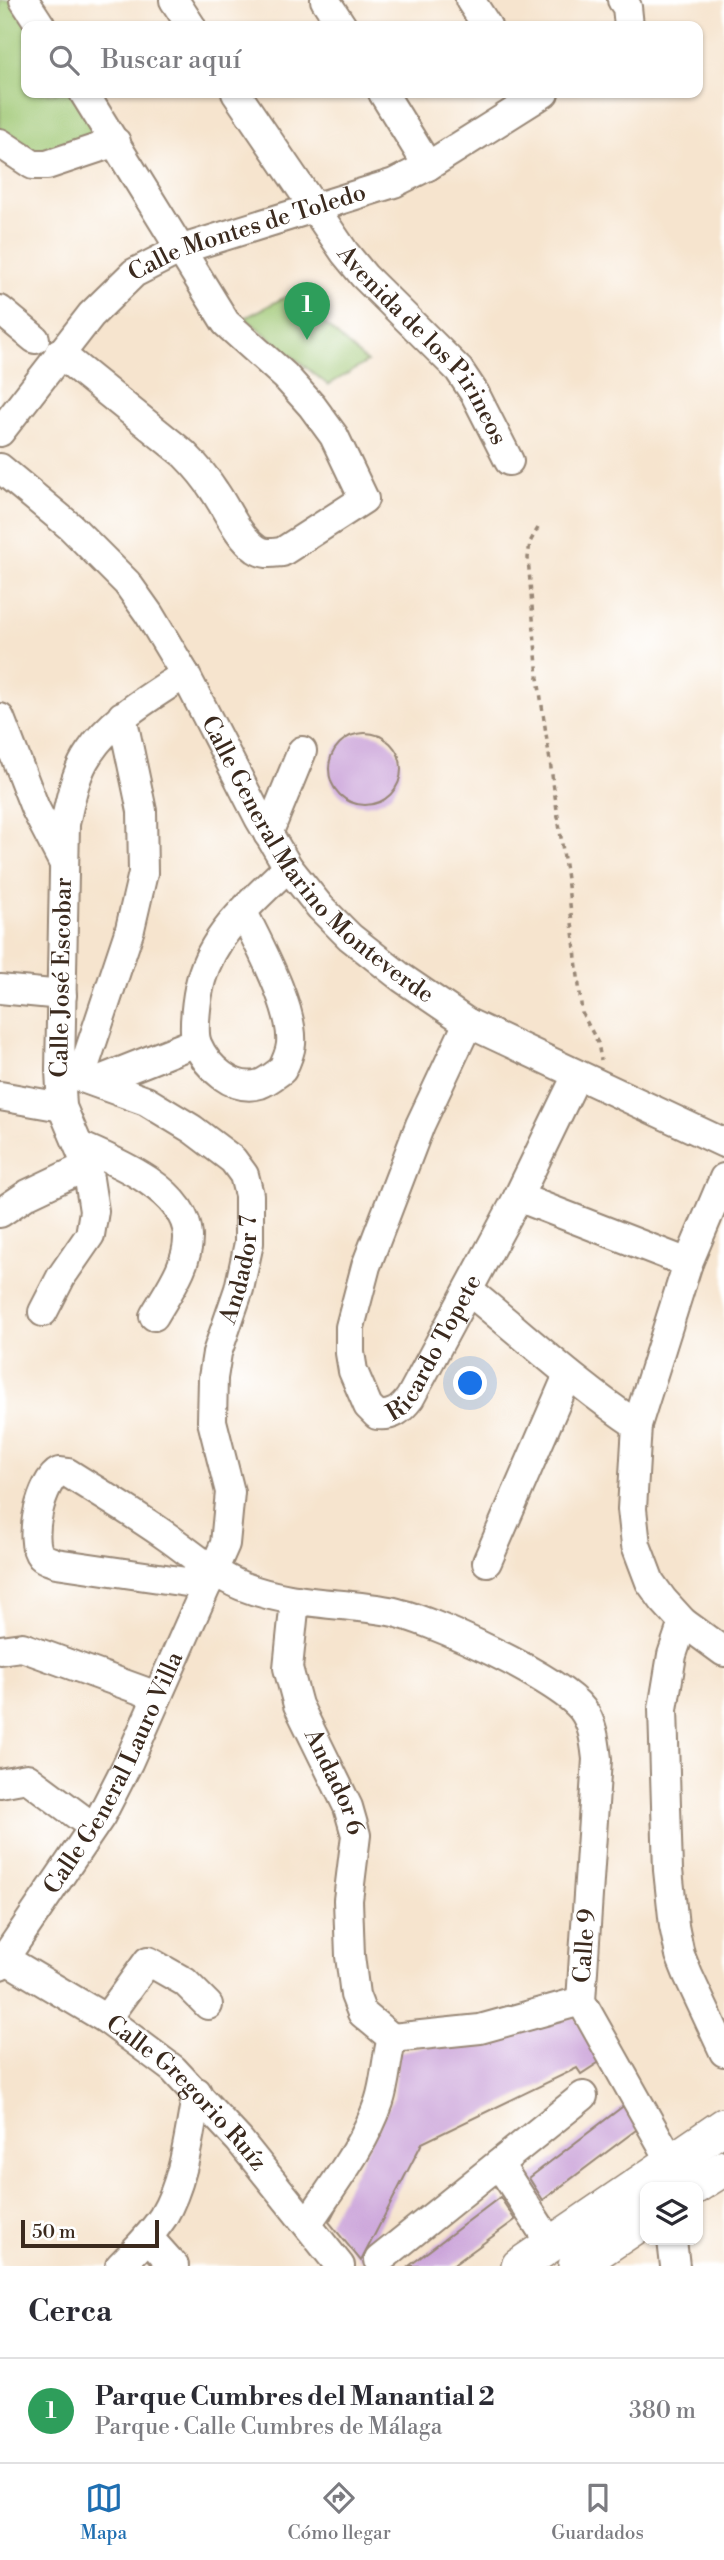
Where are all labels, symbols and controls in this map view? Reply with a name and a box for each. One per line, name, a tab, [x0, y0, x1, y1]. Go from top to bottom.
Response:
search box	[21, 21, 703, 98]
icon: search	[45, 41, 83, 79]
text: Buscar aquí	[101, 44, 241, 76]
street label: Calle Montes de Toledo	[123, 178, 370, 288]
street label: Avenida de los Pirineos	[330, 239, 513, 450]
pin: 1	[284, 282, 330, 340]
street label: Calle General Marino Monteverde	[194, 711, 439, 1010]
street label: Calle José Escobar	[45, 877, 79, 1078]
street label: Andador 7	[213, 1215, 264, 1329]
street label: Ricardo Topete	[381, 1270, 488, 1429]
your location	[453, 1366, 487, 1400]
street label: Calle General Lauro Villa	[37, 1646, 191, 1900]
street label: Andador 6	[297, 1723, 370, 1839]
street label: Calle 9	[567, 1908, 603, 1984]
street label: Calle Gregorio Ruíz	[100, 2009, 273, 2177]
map controls	[640, 2182, 703, 2245]
button: layers	[640, 2182, 703, 2245]
scale bar	[21, 2217, 159, 2249]
text: 50 m	[32, 2220, 76, 2244]
text: Cerca	[28, 2293, 112, 2331]
text: Parque Cumbres del Manantial 2	[95, 2381, 495, 2413]
text: 1	[45, 2397, 57, 2425]
text: 380 m	[629, 2397, 696, 2425]
text: Parque · Calle Cumbres de Málaga	[95, 2413, 442, 2441]
tab: Mapa	[80, 2479, 127, 2545]
tab: Cómo llegar	[287, 2479, 391, 2545]
tab: Guardados	[551, 2479, 644, 2545]

